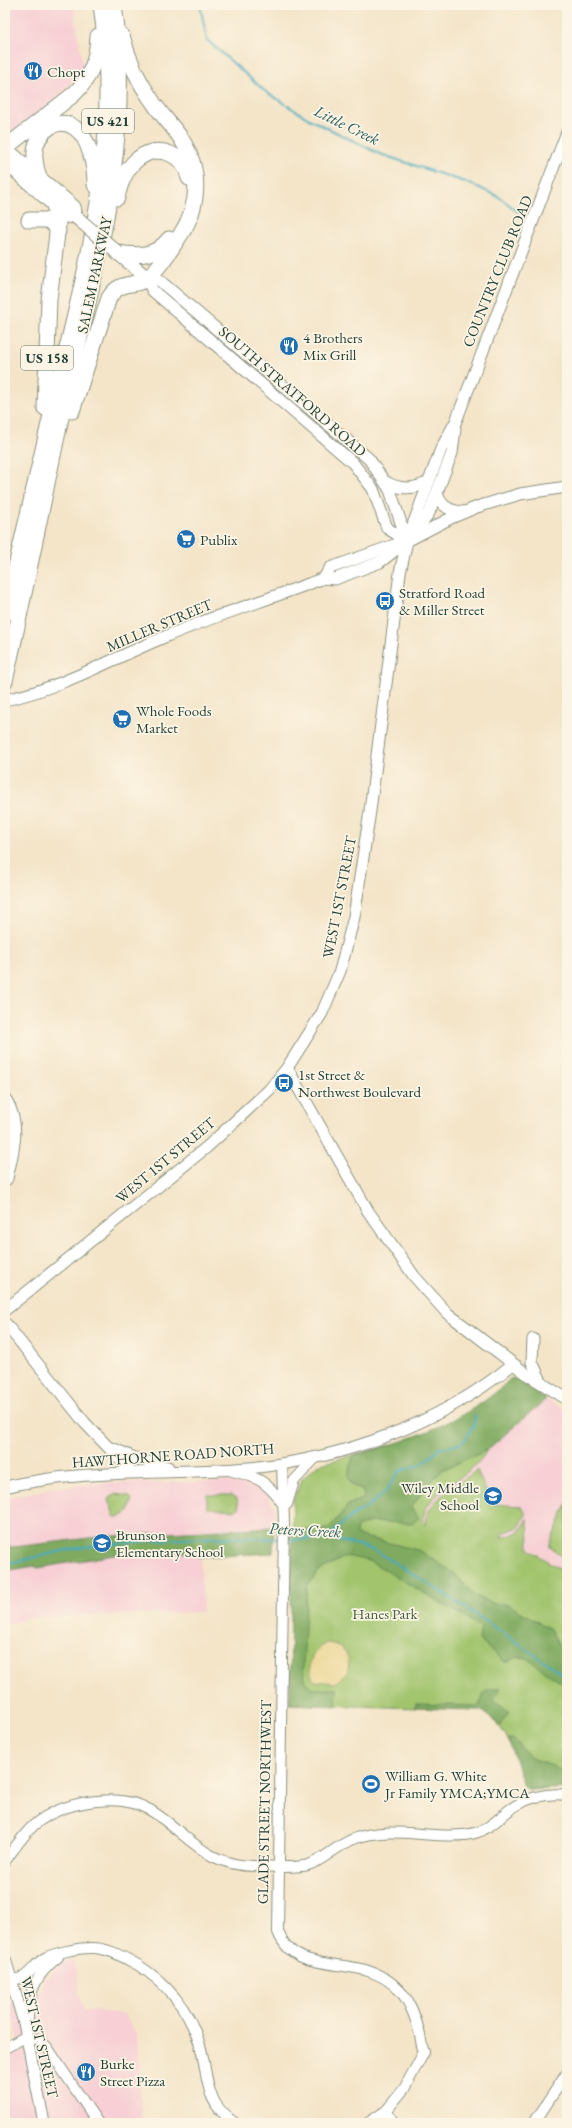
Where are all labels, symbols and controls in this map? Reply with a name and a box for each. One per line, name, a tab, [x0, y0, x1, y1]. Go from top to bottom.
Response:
restaurant icon: Chopt	[22, 60, 44, 82]
place label: Chopt	[47, 62, 86, 81]
water label: Little Creek	[310, 100, 384, 150]
road number: US 421	[82, 109, 134, 133]
street label: COUNTRY CLUB ROAD	[458, 192, 536, 350]
street label: SALEM PARKWAY	[72, 214, 116, 335]
street label: SOUTH STRATFORD ROAD	[215, 322, 371, 460]
place label: 4 Brothers Mix Grill	[303, 328, 363, 364]
restaurant icon: 4 Brothers Mix Grill	[278, 335, 300, 357]
road number: US 158	[21, 346, 73, 370]
supermarket icon: Publix	[175, 528, 197, 550]
place label: Publix	[200, 530, 238, 549]
place label: Stratford Road & Miller Street	[399, 583, 486, 619]
bus stop icon: Stratford Road & Miller Street	[374, 590, 396, 612]
street label: MILLER STREET	[103, 594, 216, 656]
place label: Whole Foods Market	[136, 701, 212, 737]
supermarket icon: Whole Foods Market	[111, 708, 133, 730]
street label: WEST 1ST STREET	[318, 833, 360, 960]
place label: 1st Street & Northwest Boulevard	[298, 1065, 422, 1101]
bus stop icon: 1st Street & Northwest Boulevard	[273, 1072, 295, 1094]
street label: WEST 1ST STREET	[111, 1112, 219, 1207]
street label: HAWTHORNE ROAD NORTH	[71, 1438, 275, 1472]
place label: Wiley Middle School	[401, 1478, 479, 1514]
school or university icon: Wiley Middle School	[482, 1485, 504, 1507]
water label: Peters Creek	[268, 1518, 342, 1542]
place label: Brunson Elementary School	[116, 1525, 224, 1561]
school or university icon: Brunson Elementary School	[91, 1532, 113, 1554]
park label: Hanes Park	[352, 1604, 419, 1623]
street label: GLADE STREET NORTHWEST	[253, 1699, 275, 1904]
place label: William G. White Jr Family YMCA;YMCA	[383, 1766, 530, 1802]
sports icon: William G. White Jr Family YMCA;YMCA	[360, 1773, 382, 1795]
street label: WEST 1ST STREET	[17, 1974, 63, 2101]
place label: Burke Street Pizza	[100, 2054, 165, 2090]
restaurant icon: Burke Street Pizza	[75, 2061, 97, 2083]

